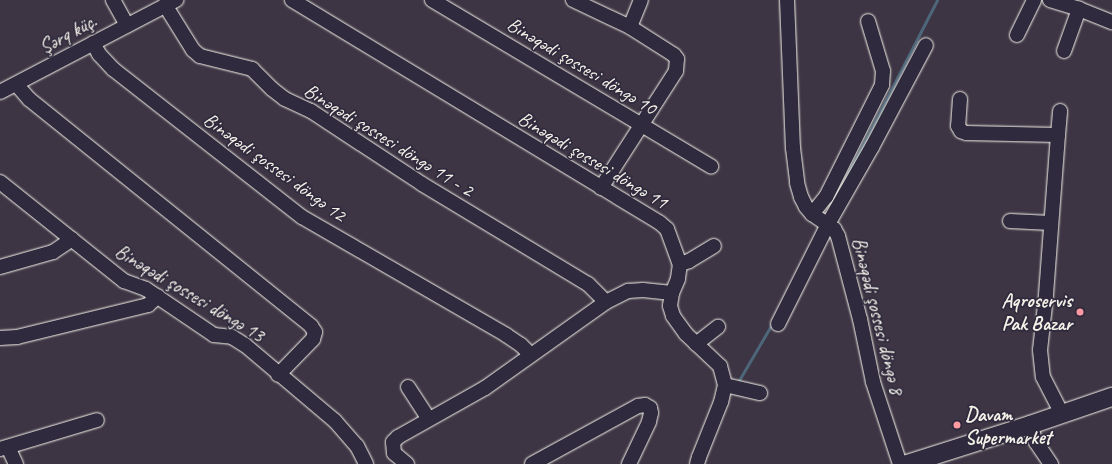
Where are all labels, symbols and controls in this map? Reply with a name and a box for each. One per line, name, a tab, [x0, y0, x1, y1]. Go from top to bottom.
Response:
street label: Şərq küç.	[35, 9, 101, 59]
street label: Binəqədi şossesi döngə 10	[503, 12, 661, 120]
street label: Binəqədi şossesi döngə 11 - 2	[300, 78, 478, 202]
street label: Binəqədi şossesi döngə 11	[514, 106, 672, 214]
street label: Binəqədi şossesi döngə 12	[199, 107, 351, 227]
street label: Binəqədi şossesi döngə 8	[847, 235, 909, 397]
street label: Binəqədi şossesi döngə 13	[111, 239, 269, 347]
place label: Aqroservis Pak Bazar	[1001, 288, 1072, 335]
marker: Aqroservis Pak Bazar	[1075, 307, 1085, 317]
place label: Davam Supermarket	[965, 402, 1051, 449]
marker: Davam Supermarket	[952, 420, 962, 430]

